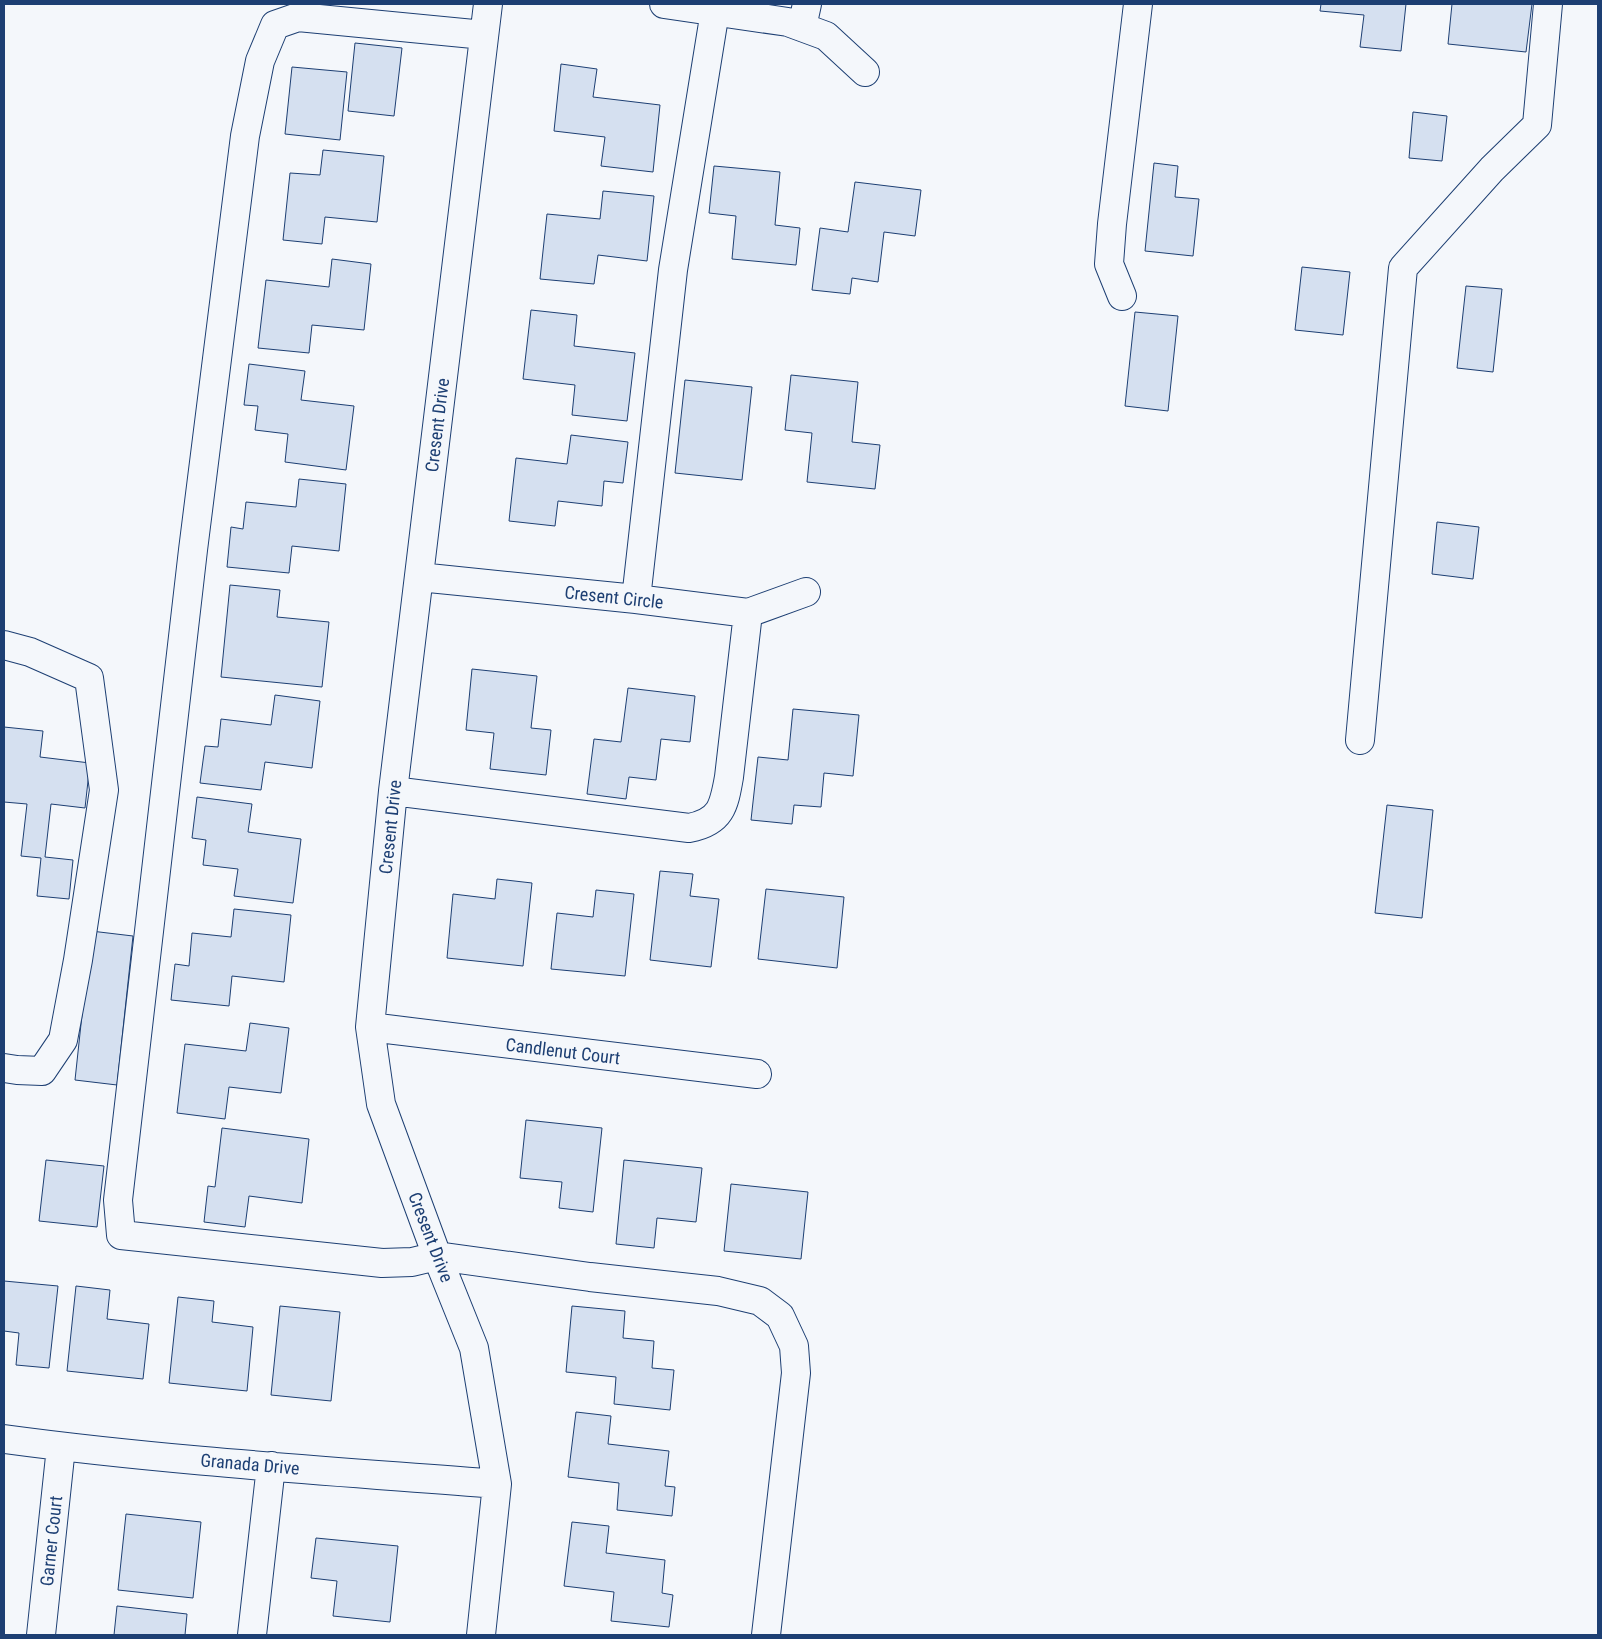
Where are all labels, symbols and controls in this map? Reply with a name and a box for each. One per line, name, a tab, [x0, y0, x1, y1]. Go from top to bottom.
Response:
street label: Cresent Drive	[421, 377, 453, 473]
street label: Cresent Circle	[564, 581, 664, 613]
street label: Cresent Drive	[375, 779, 405, 875]
street label: Candlenut Court	[505, 1034, 621, 1068]
street label: Cresent Drive	[404, 1189, 458, 1285]
street label: Granada Drive	[200, 1449, 300, 1479]
street label: Garner Court	[36, 1495, 66, 1587]

